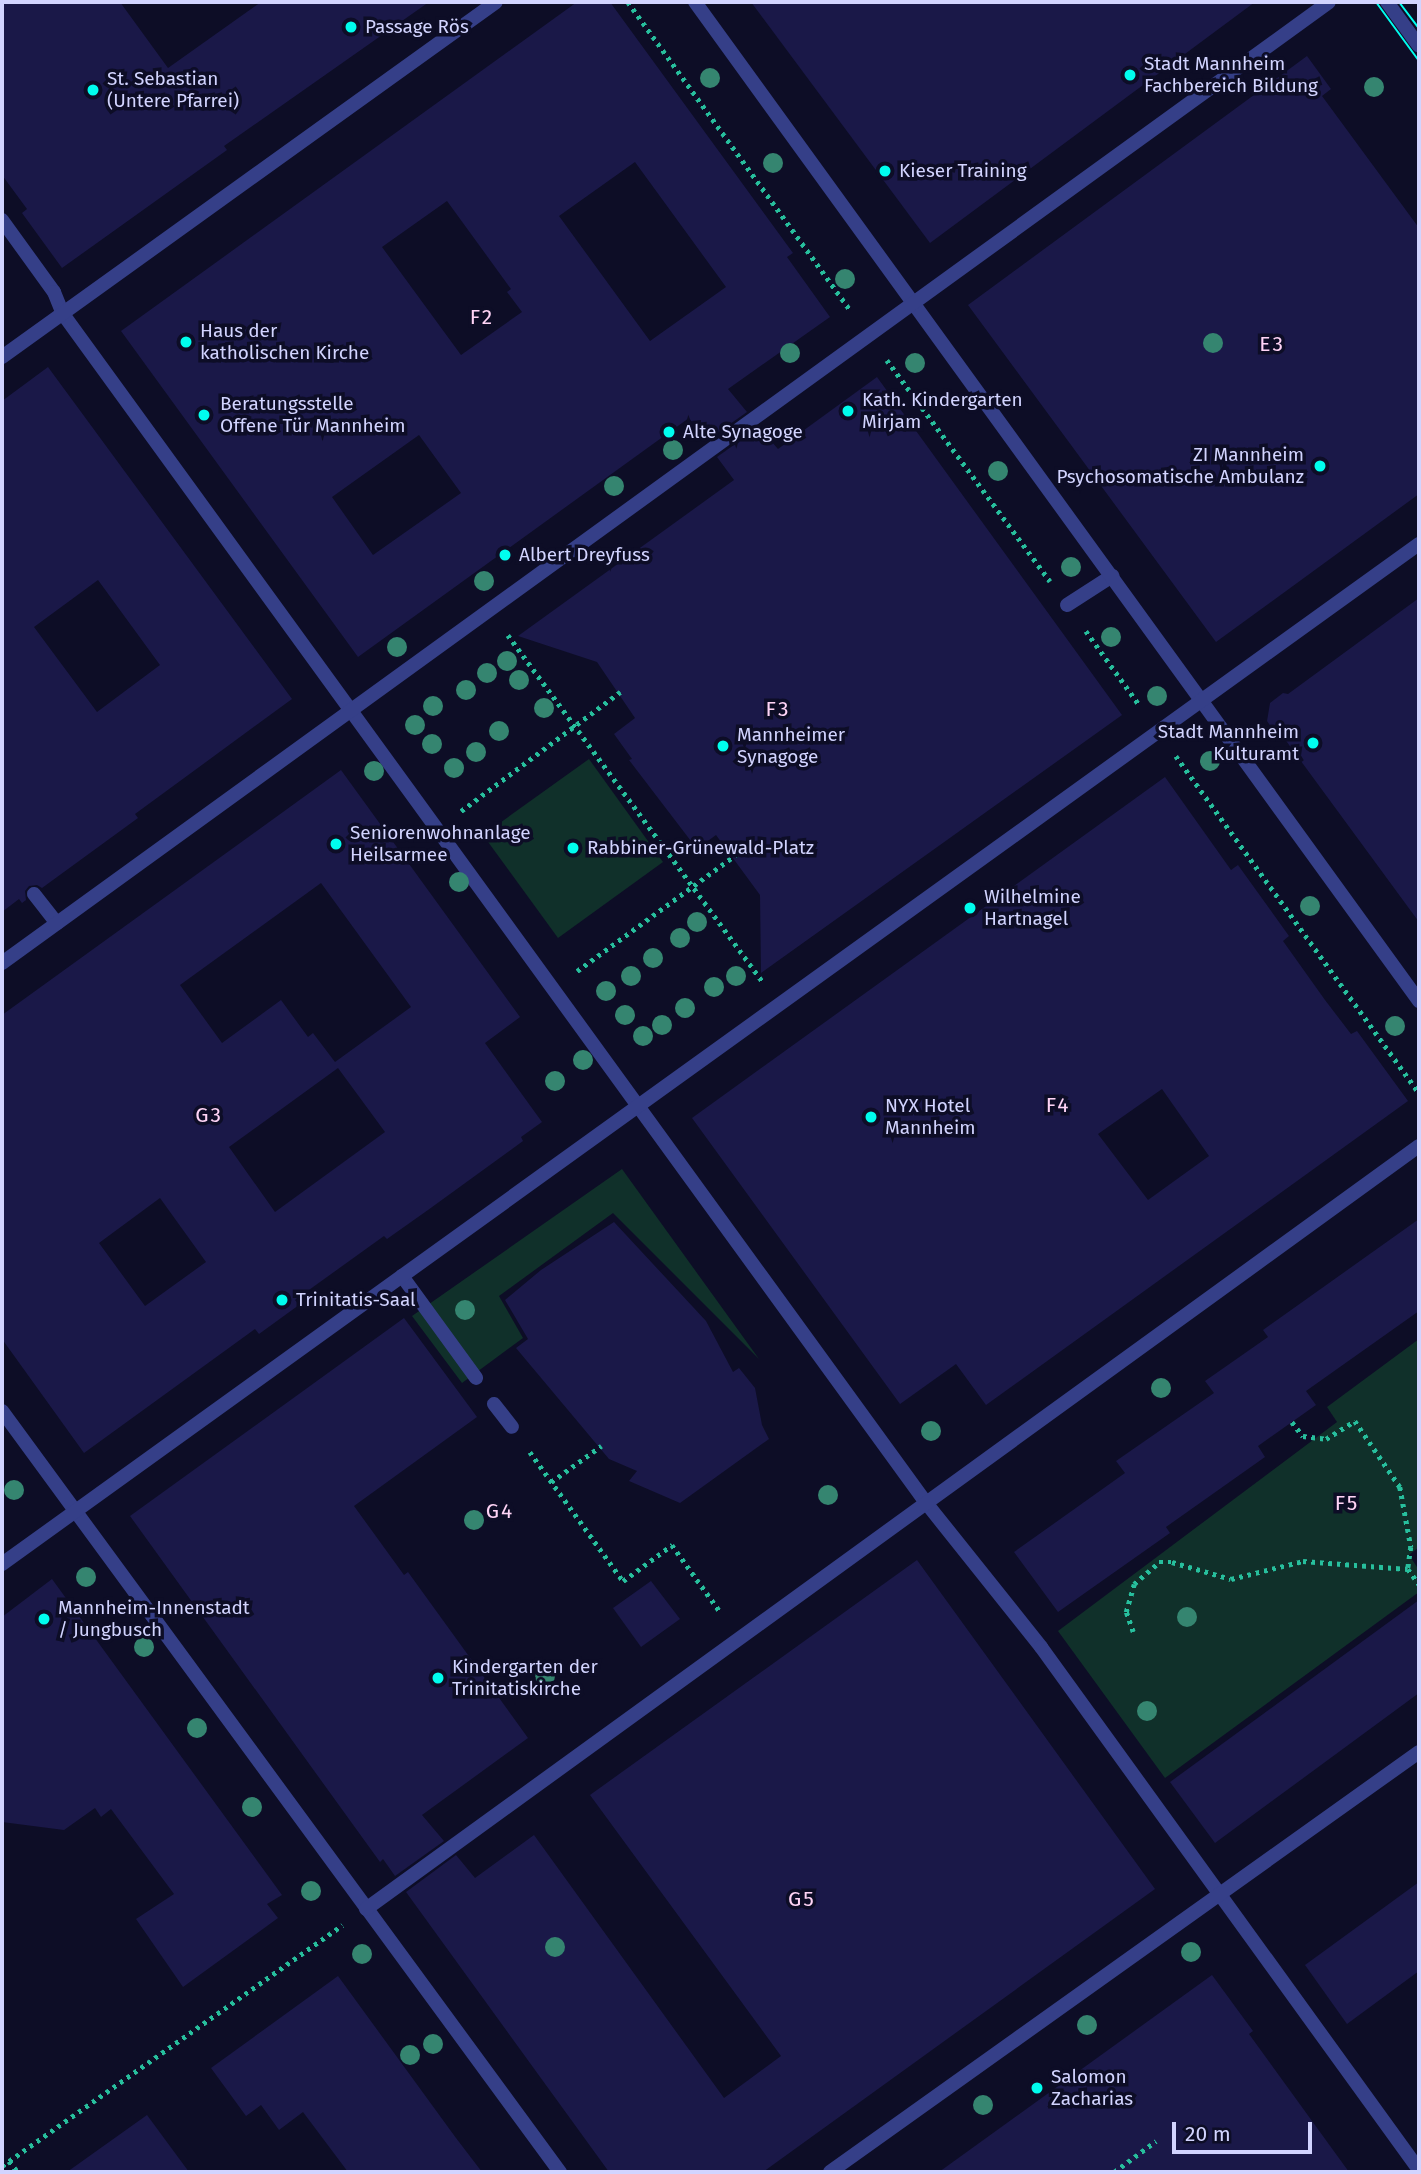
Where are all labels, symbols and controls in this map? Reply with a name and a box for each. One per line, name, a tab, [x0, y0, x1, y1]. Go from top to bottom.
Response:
place label: Passage Rös	[365, 16, 469, 38]
marker: Passage Rös	[343, 19, 359, 35]
place label: Stadt Mannheim Fachbereich Bildung	[1144, 53, 1318, 97]
marker: Stadt Mannheim Fachbereich Bildung	[1122, 67, 1138, 83]
place label: St. Sebastian (Untere Pfarrei)	[107, 68, 239, 112]
marker: St. Sebastian (Untere Pfarrei)	[85, 82, 101, 98]
place label: Kieser Training	[899, 160, 1027, 182]
marker: Kieser Training	[877, 163, 893, 179]
district label: F2	[470, 304, 494, 330]
place label: Haus der katholischen Kirche	[200, 320, 369, 364]
district label: E3	[1259, 331, 1285, 357]
marker: Haus der katholischen Kirche	[178, 334, 194, 350]
place label: Kath. Kindergarten Mirjam	[862, 389, 1023, 433]
place label: Beratungsstelle Offene Tür Mannheim	[220, 393, 406, 437]
marker: Kath. Kindergarten Mirjam	[840, 403, 856, 419]
marker: Beratungsstelle Offene Tür Mannheim	[194, 405, 214, 425]
place label: Alte Synagoge	[683, 421, 803, 443]
marker: Alte Synagoge	[661, 424, 677, 440]
place label: ZI Mannheim Psychosomatische Ambulanz	[1056, 444, 1304, 488]
marker: ZI Mannheim Psychosomatische Ambulanz	[1310, 456, 1330, 476]
place label: Albert Dreyfuss	[519, 544, 650, 566]
marker: Albert Dreyfuss	[497, 547, 513, 563]
district label: F3	[766, 696, 790, 722]
place label: Stadt Mannheim Kulturamt	[1158, 721, 1299, 765]
place label: Mannheimer Synagoge	[737, 724, 845, 768]
marker: Stadt Mannheim Kulturamt	[1305, 735, 1321, 751]
marker: Mannheimer Synagoge	[715, 738, 731, 754]
place label: Seniorenwohnanlage Heilsarmee	[350, 822, 531, 866]
marker: Seniorenwohnanlage Heilsarmee	[328, 836, 344, 852]
place label: Rabbiner-Grünewald-Platz	[587, 837, 814, 859]
marker: Rabbiner-Grünewald-Platz	[565, 840, 581, 856]
place label: Wilhelmine Hartnagel	[984, 886, 1081, 930]
marker: Wilhelmine Hartnagel	[962, 900, 978, 916]
district label: F4	[1046, 1092, 1070, 1118]
place label: NYX Hotel Mannheim	[885, 1095, 976, 1139]
district label: G3	[195, 1102, 223, 1128]
marker: NYX Hotel Mannheim	[863, 1109, 879, 1125]
place label: Trinitatis-Saal	[296, 1289, 416, 1311]
marker: Trinitatis-Saal	[274, 1292, 290, 1308]
district label: F5	[1335, 1490, 1359, 1516]
district label: G4	[486, 1498, 514, 1524]
place label: Mannheim-Innenstadt / Jungbusch	[58, 1597, 250, 1641]
marker: Mannheim-Innenstadt / Jungbusch	[36, 1611, 52, 1627]
place label: Kindergarten der Trinitatiskirche	[452, 1656, 598, 1700]
marker: Kindergarten der Trinitatiskirche	[430, 1670, 446, 1686]
district label: G5	[788, 1886, 816, 1912]
place label: Salomon Zacharias	[1051, 2066, 1133, 2110]
marker: Salomon Zacharias	[1029, 2080, 1045, 2096]
scale bar	[1176, 2108, 1316, 2152]
text: 20 m	[1185, 2121, 1231, 2147]

